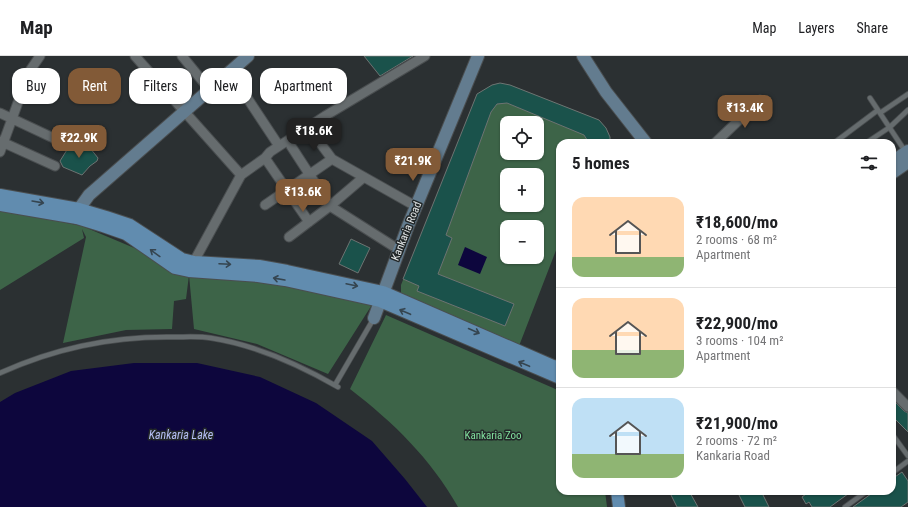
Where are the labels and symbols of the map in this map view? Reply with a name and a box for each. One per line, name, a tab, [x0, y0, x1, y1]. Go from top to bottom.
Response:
pin: ₹13.4K	[712, 95, 778, 129]
pin: ₹18.6K	[281, 118, 347, 152]
pin: ₹22.9K	[46, 125, 112, 159]
pin: ₹21.9K	[380, 148, 446, 182]
pin: ₹13.6K	[270, 179, 336, 213]
one-way arrow	[32, 198, 45, 206]
street label: Kankaria Road	[389, 200, 424, 263]
one-way arrow	[150, 249, 161, 257]
one-way arrow	[218, 260, 231, 267]
one-way arrow	[273, 275, 286, 283]
one-way arrow	[346, 282, 359, 290]
one-way arrow	[399, 308, 411, 315]
one-way arrow	[467, 328, 479, 336]
one-way arrow	[518, 359, 530, 367]
water label: Kankaria Lake	[149, 428, 214, 442]
park label: Kankaria Zoo	[464, 429, 522, 442]

